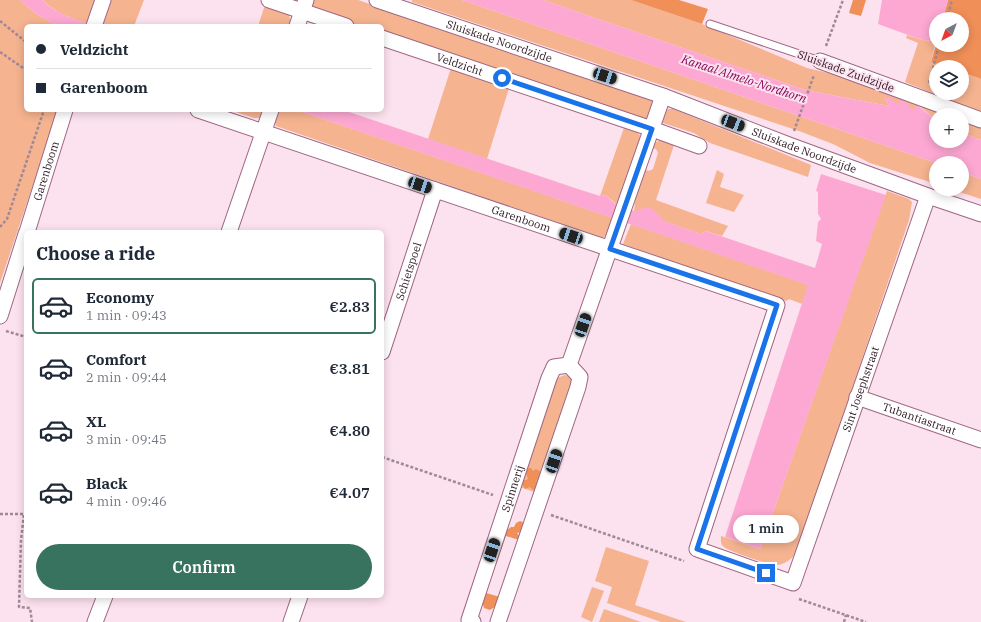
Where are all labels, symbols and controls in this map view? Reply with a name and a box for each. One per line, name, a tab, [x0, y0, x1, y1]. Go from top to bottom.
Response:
north arrow	[929, 12, 969, 52]
map controls	[929, 12, 969, 196]
street label: Sluiskade Noordzijde	[445, 17, 554, 65]
text: Veldzicht	[60, 40, 128, 59]
street label: Sluiskade Zuidzijde	[796, 47, 896, 95]
street label: Veldzicht	[435, 50, 485, 79]
water label: Kanaal Almelo-Nordhorn	[679, 51, 809, 106]
button: layers	[929, 60, 969, 100]
car	[592, 67, 618, 85]
route start	[493, 69, 511, 87]
text: Garenboom	[60, 78, 148, 97]
button: +	[929, 108, 969, 148]
car	[720, 113, 746, 133]
street label: Sluiskade Noordzijde	[750, 124, 859, 176]
street label: Garenboom	[30, 139, 62, 202]
button: −	[929, 156, 969, 196]
car	[407, 175, 433, 195]
street label: Garenboom	[490, 202, 553, 235]
car	[558, 226, 584, 246]
street label: Schietspoel	[392, 240, 424, 302]
text: Choose a ride	[36, 242, 155, 265]
icon: car	[38, 288, 74, 324]
text: Economy	[86, 288, 154, 307]
text: €2.83	[330, 297, 370, 316]
text: 1 min · 09:43	[86, 307, 167, 324]
car	[573, 312, 593, 338]
street label: Sint Josephstraat	[839, 344, 882, 434]
icon: car	[38, 350, 74, 386]
text: Comfort	[86, 350, 146, 369]
text: €3.81	[330, 359, 370, 378]
text: 2 min · 09:44	[86, 369, 167, 386]
street label: Tubantiastraat	[881, 399, 958, 438]
icon: car	[38, 412, 74, 448]
text: XL	[86, 412, 106, 431]
text: €4.80	[330, 421, 370, 440]
text: 3 min · 09:45	[86, 431, 167, 448]
car	[545, 448, 563, 474]
street label: Spinnerij	[498, 463, 527, 514]
icon: car	[38, 474, 74, 510]
text: Black	[86, 474, 127, 493]
text: €4.07	[330, 483, 370, 502]
text: 4 min · 09:46	[86, 493, 167, 510]
callout: 1 min	[733, 515, 799, 543]
text: 1 min	[748, 520, 784, 537]
car	[483, 537, 501, 563]
button: Confirm	[36, 544, 372, 590]
route end	[757, 564, 775, 582]

